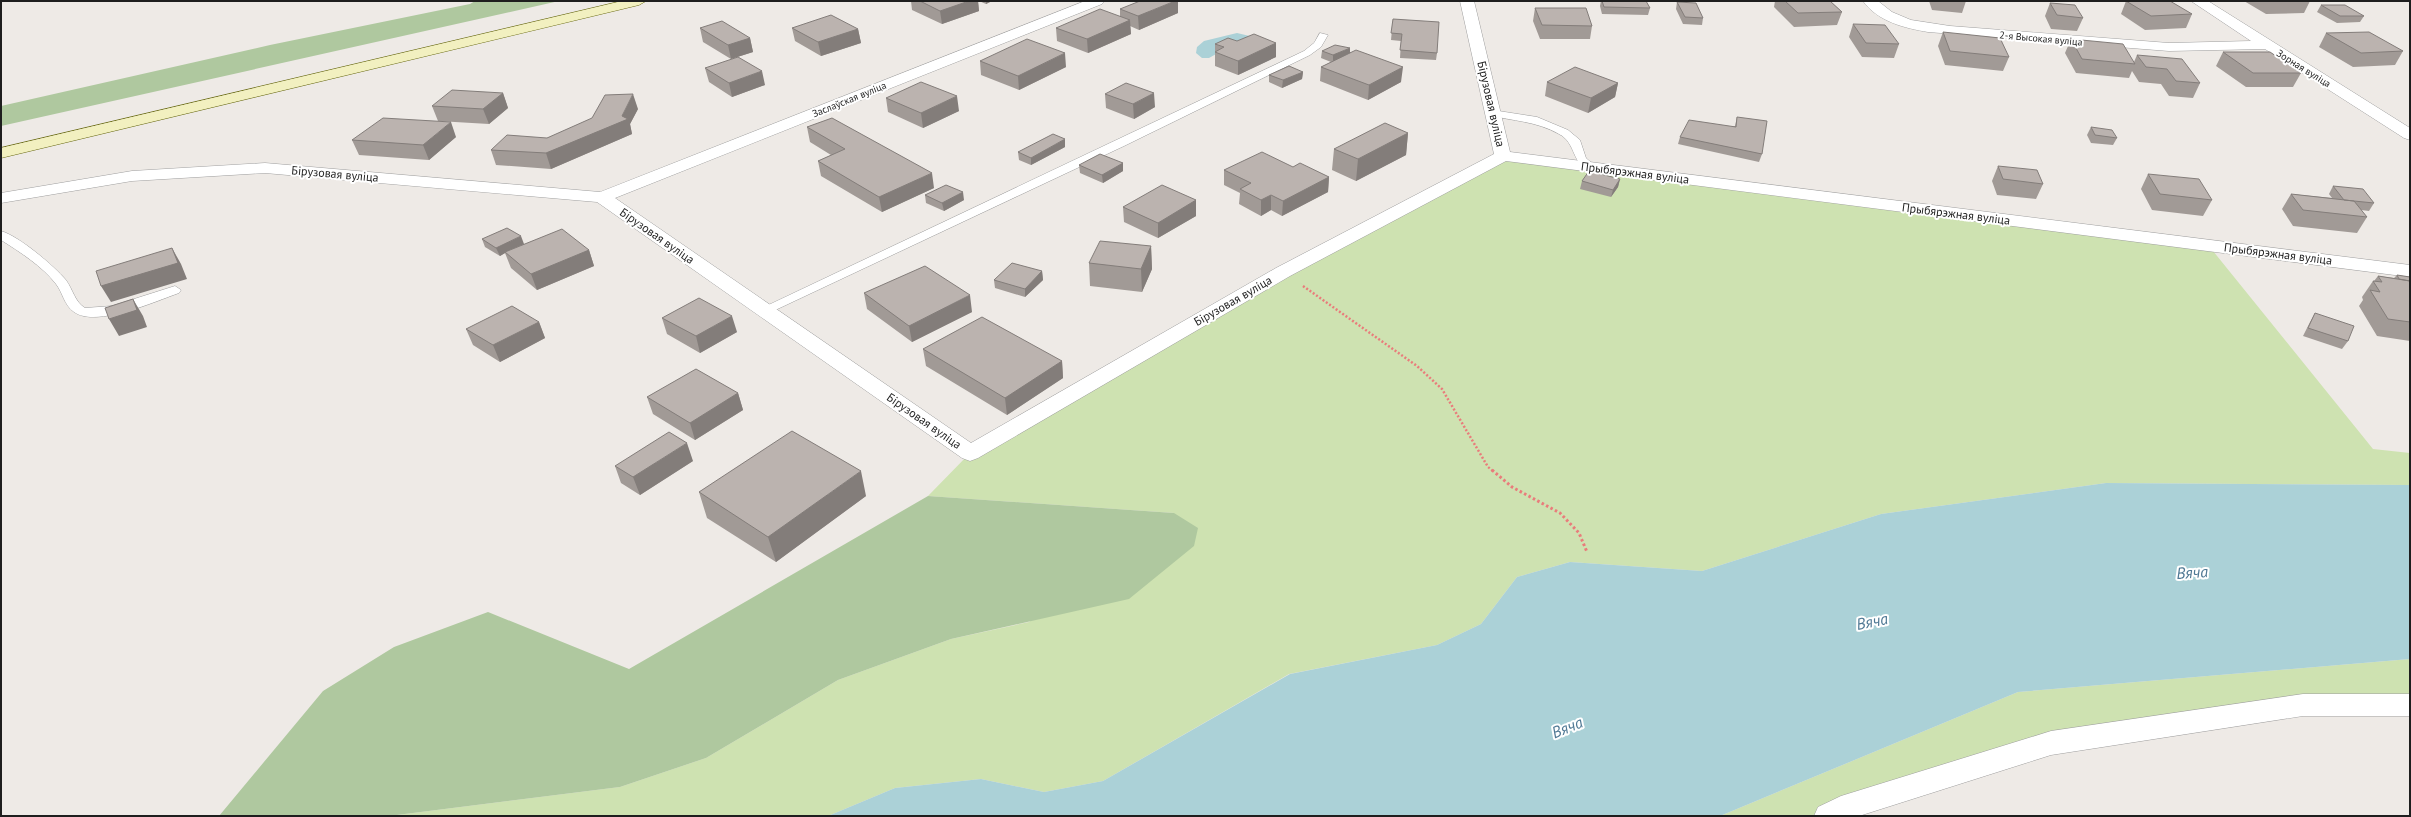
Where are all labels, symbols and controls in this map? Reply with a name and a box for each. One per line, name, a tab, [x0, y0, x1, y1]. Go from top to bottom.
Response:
street label: 2-я Высокая вуліца	[1999, 28, 2083, 49]
street label: Зорная вуліца	[2274, 47, 2333, 90]
street label: Бірузовая вуліца	[1474, 60, 1509, 148]
street label: Заслаўская вуліца	[810, 79, 888, 120]
street label: Прыбярэжная вуліца	[1580, 158, 1690, 187]
street label: Бірузовая вуліца	[291, 162, 379, 185]
street label: Прыбярэжная вуліца	[1901, 199, 2011, 228]
street label: Бірузовая вуліца	[617, 204, 697, 267]
street label: Прыбярэжная вуліца	[2223, 239, 2333, 268]
street label: Бірузовая вуліца	[1191, 272, 1274, 329]
street label: Бірузовая вуліца	[884, 389, 964, 452]
water label: Вяча	[2176, 561, 2209, 583]
water label: Вяча	[1855, 608, 1890, 634]
water label: Вяча	[1549, 712, 1586, 742]

